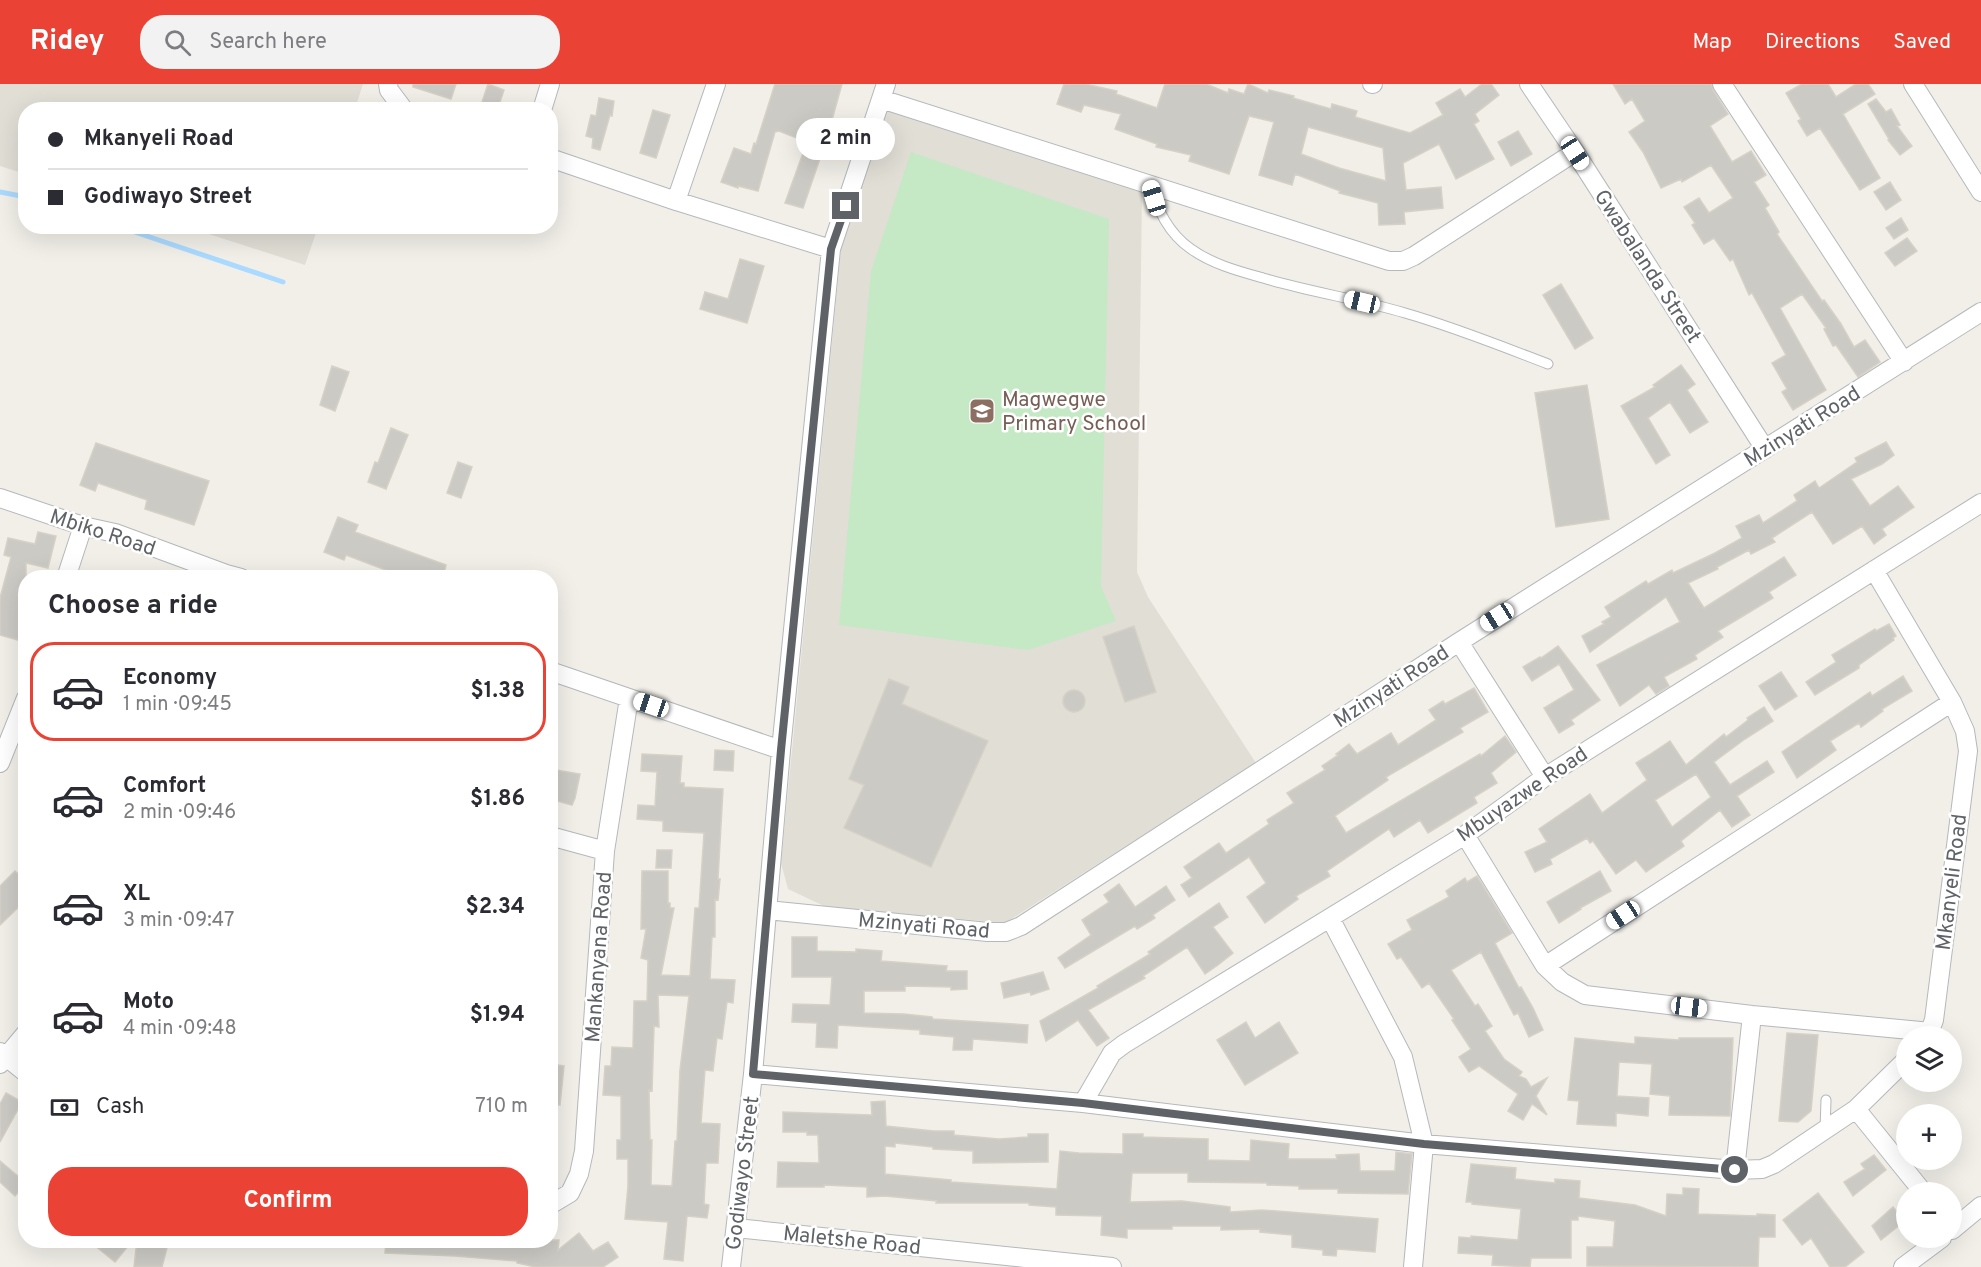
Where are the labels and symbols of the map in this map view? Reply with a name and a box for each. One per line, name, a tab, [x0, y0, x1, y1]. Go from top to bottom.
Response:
callout: 2 min	[796, 119, 896, 161]
car	[1558, 133, 1592, 173]
car	[1140, 178, 1168, 218]
street label: Gwabalanda Street	[1587, 185, 1706, 349]
route end	[832, 192, 859, 219]
car	[1342, 289, 1382, 315]
street label: Mzinyati Road	[1739, 381, 1866, 474]
place label: Magwegwe Primary School	[1002, 387, 1146, 438]
school or university icon: Magwegwe Primary School	[967, 396, 997, 426]
street label: Mbiko Road	[46, 504, 159, 563]
car	[1477, 600, 1517, 634]
street label: Mzinyati Road	[1329, 640, 1455, 735]
car	[631, 691, 671, 719]
street label: Mbuyazwe Road	[1452, 741, 1594, 849]
street label: Mkanyeli Road	[1931, 812, 1974, 952]
street label: Mankanyana Road	[580, 871, 619, 1044]
car	[1603, 898, 1643, 932]
street label: Mzinyati Road	[857, 907, 991, 946]
car	[1670, 996, 1708, 1018]
street label: Godiwayo Street	[721, 1095, 766, 1252]
route start	[1721, 1156, 1748, 1183]
street label: Maletshe Road	[782, 1221, 922, 1262]

